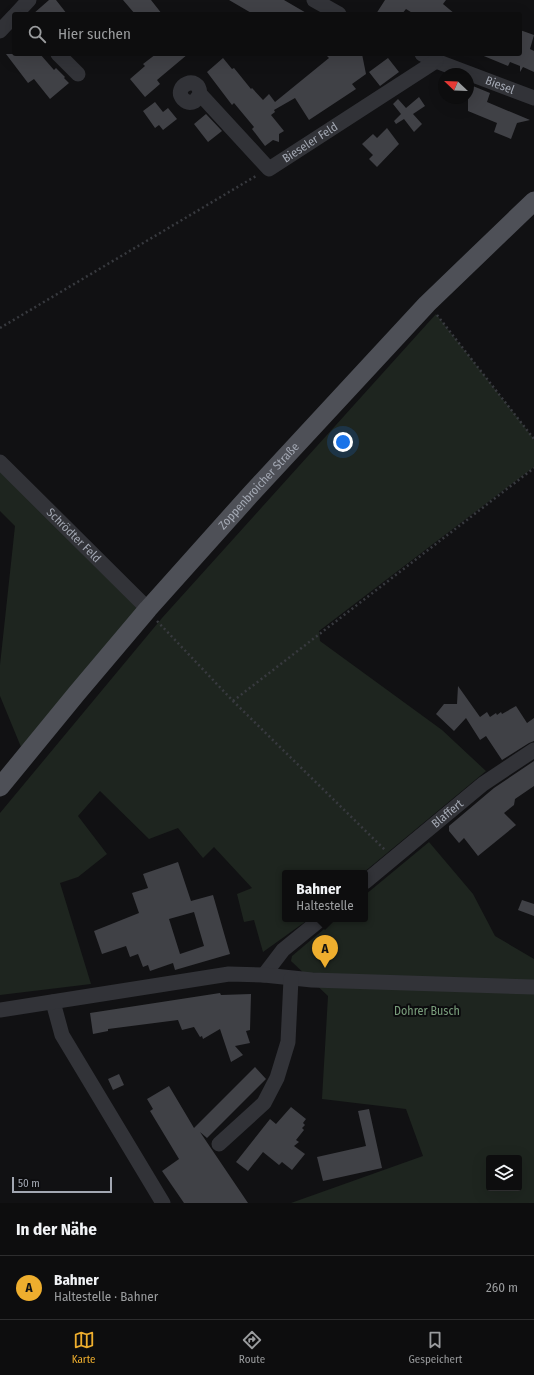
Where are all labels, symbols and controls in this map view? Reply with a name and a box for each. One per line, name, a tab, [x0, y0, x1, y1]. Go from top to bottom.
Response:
search box	[12, 12, 522, 56]
icon: search	[26, 23, 48, 45]
text: Hier suchen	[58, 25, 131, 43]
north arrow	[438, 68, 474, 104]
street label: Biesel	[484, 73, 516, 97]
street label: Bieseler Feld	[280, 120, 340, 165]
your location	[333, 432, 353, 452]
street label: Zoppenbroicher Straße	[216, 440, 302, 532]
street label: Schrödter Feld	[44, 505, 104, 565]
street label: Blaffert	[429, 796, 466, 831]
popup	[282, 870, 368, 922]
text: Bahner	[296, 880, 341, 898]
text: Haltestelle	[296, 898, 354, 913]
pin: A	[312, 935, 338, 968]
park label: Dohrer Busch	[394, 1004, 460, 1018]
map controls	[486, 1155, 522, 1191]
button: layers	[486, 1155, 522, 1191]
scale bar	[12, 1175, 112, 1194]
text: 50 m	[18, 1177, 40, 1190]
text: In der Nähe	[16, 1219, 97, 1240]
text: Bahner	[54, 1271, 99, 1289]
text: A	[25, 1280, 33, 1295]
text: 260 m	[486, 1280, 518, 1295]
text: Haltestelle · Bahner	[54, 1289, 158, 1304]
tab: Karte	[72, 1329, 96, 1366]
tab: Route	[239, 1329, 265, 1366]
tab: Gespeichert	[408, 1329, 462, 1366]

